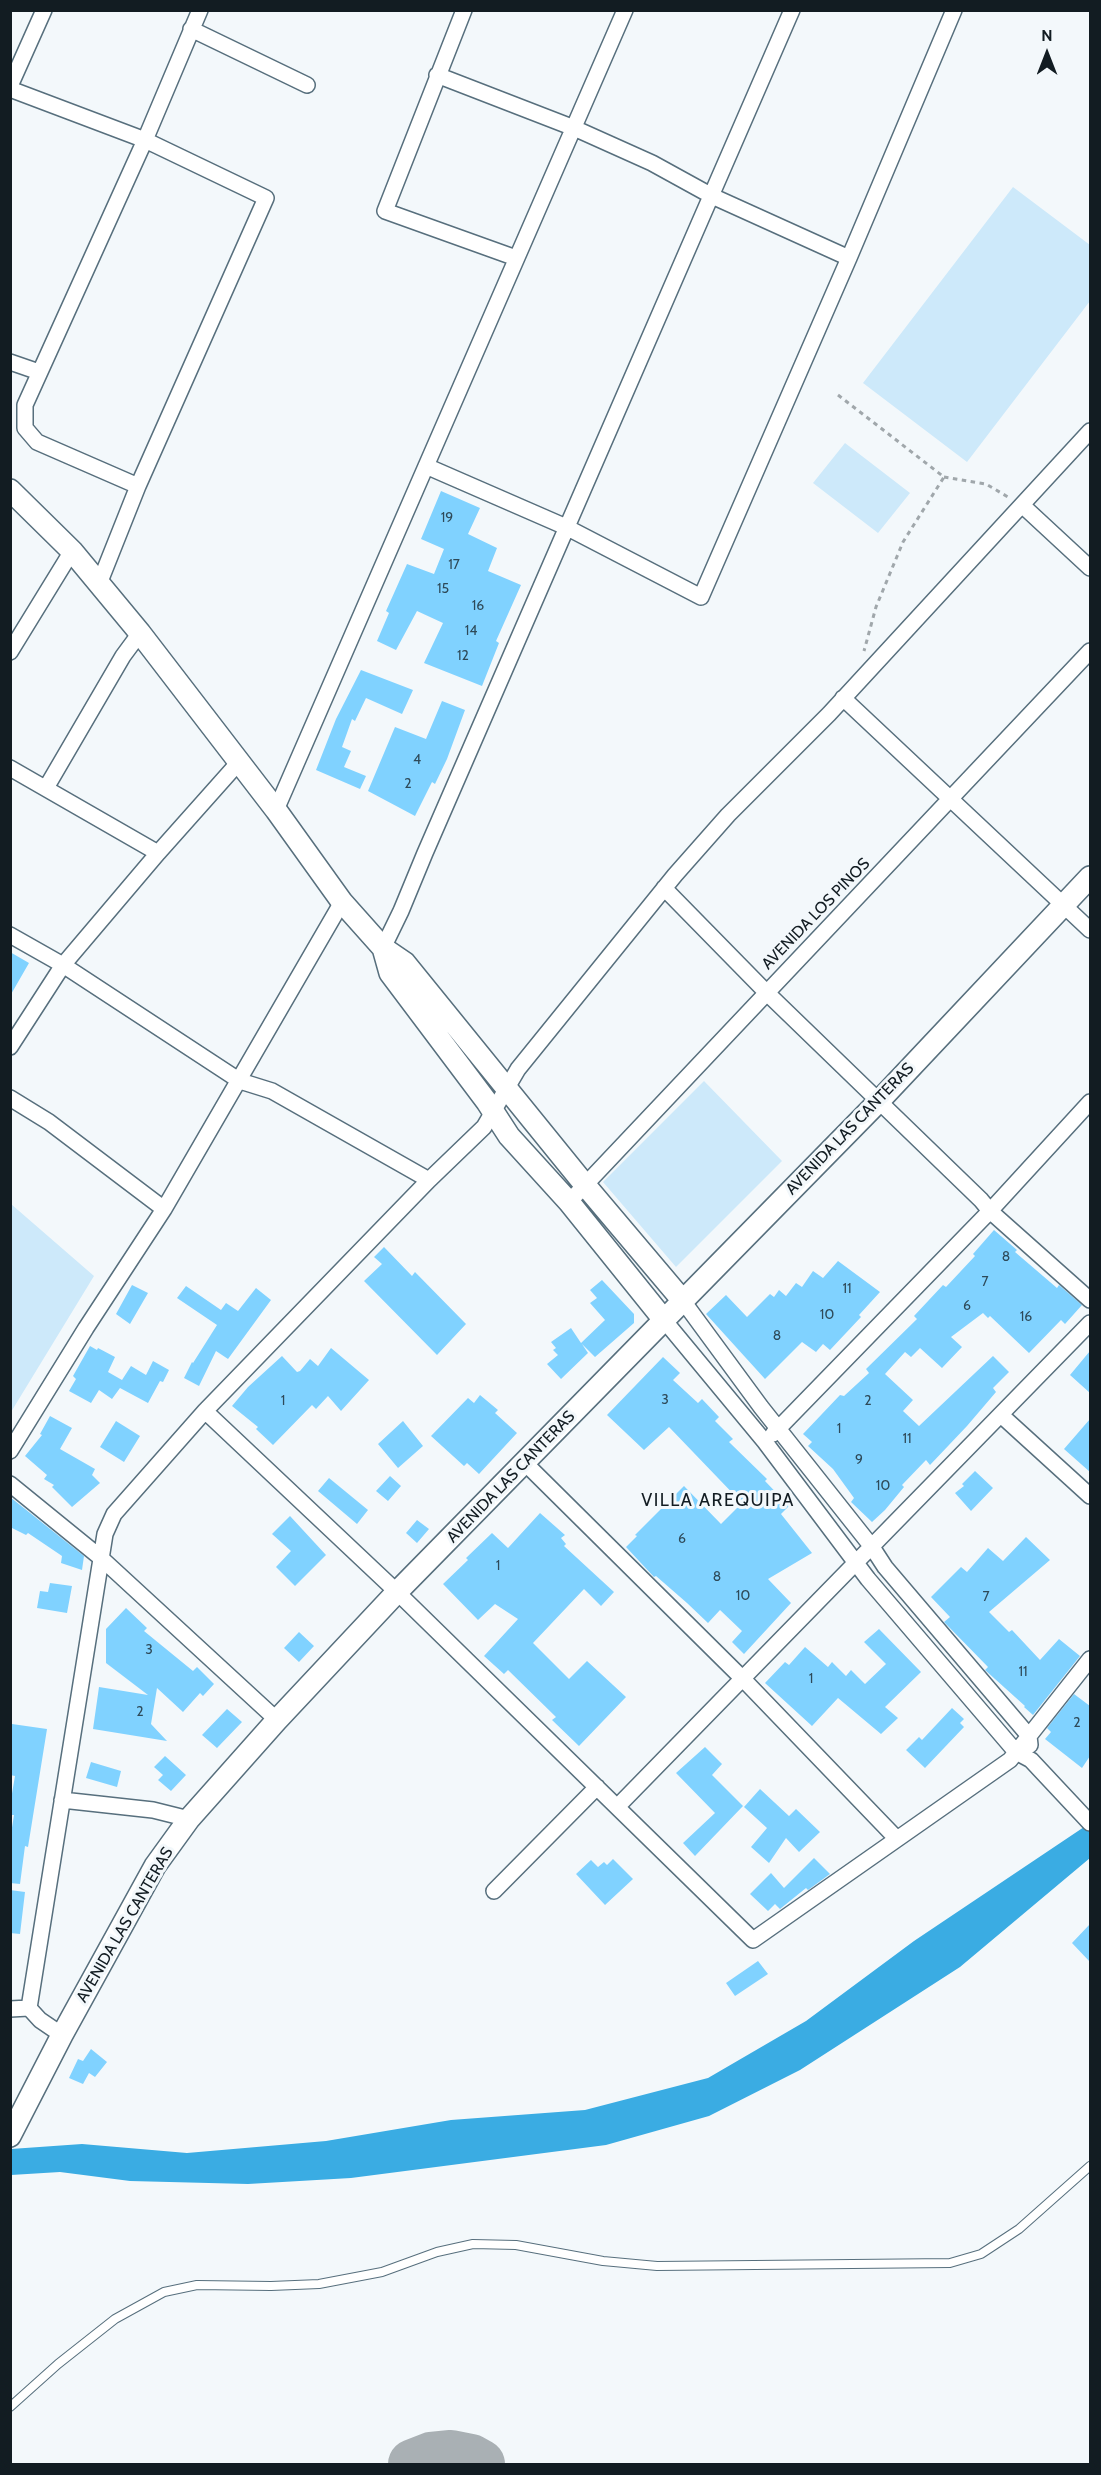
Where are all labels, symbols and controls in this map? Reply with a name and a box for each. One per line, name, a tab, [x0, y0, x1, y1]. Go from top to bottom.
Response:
north arrow	[1017, 24, 1077, 84]
text: N	[1041, 26, 1053, 45]
house number: 19	[441, 510, 453, 526]
house number: 17	[448, 557, 460, 573]
house number: 15	[437, 581, 449, 597]
house number: 16	[472, 598, 484, 614]
house number: 14	[465, 623, 477, 639]
house number: 12	[457, 648, 469, 664]
house number: 4	[413, 752, 421, 768]
house number: 2	[404, 776, 412, 792]
street label: AVENIDA LOS PINOS	[758, 854, 874, 974]
street label: AVENIDA LAS CANTERAS	[782, 1059, 918, 1199]
house number: 8	[1002, 1249, 1010, 1265]
house number: 7	[981, 1274, 989, 1290]
house number: 11	[842, 1281, 852, 1297]
house number: 6	[963, 1298, 971, 1314]
house number: 10	[820, 1307, 834, 1323]
house number: 16	[1020, 1309, 1032, 1325]
house number: 8	[773, 1328, 781, 1344]
house number: 3	[661, 1392, 669, 1408]
house number: 1	[281, 1393, 285, 1409]
house number: 2	[864, 1393, 872, 1409]
street label: AVENIDA LAS CANTERAS	[443, 1407, 579, 1547]
house number: 1	[837, 1421, 841, 1437]
house number: 11	[902, 1431, 912, 1447]
house number: 9	[855, 1452, 863, 1468]
house number: 10	[876, 1478, 890, 1494]
district label: VILLA AREQUIPA	[641, 1490, 795, 1512]
house number: 6	[678, 1531, 686, 1547]
house number: 1	[496, 1558, 500, 1574]
house number: 8	[713, 1569, 721, 1585]
house number: 10	[736, 1588, 750, 1604]
house number: 7	[982, 1589, 990, 1605]
house number: 3	[145, 1642, 153, 1658]
house number: 11	[1018, 1664, 1028, 1680]
house number: 1	[809, 1671, 813, 1687]
house number: 2	[136, 1704, 144, 1720]
house number: 2	[1073, 1715, 1081, 1731]
street label: AVENIDA LAS CANTERAS	[73, 1844, 177, 2006]

